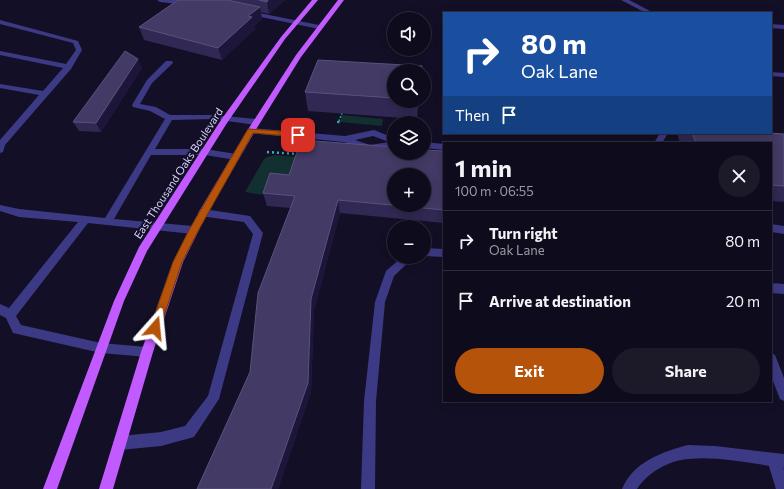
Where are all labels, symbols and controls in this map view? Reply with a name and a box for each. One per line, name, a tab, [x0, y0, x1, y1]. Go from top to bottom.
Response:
map controls	[387, 12, 431, 264]
button: sound	[387, 12, 431, 56]
text: 80 m	[521, 26, 587, 60]
icon: right	[455, 28, 507, 80]
text: Oak Lane	[521, 60, 598, 82]
button: search	[387, 64, 431, 108]
icon: arrive	[498, 104, 520, 126]
street label: East Thousand Oaks Boulevard	[131, 105, 225, 241]
text: Then	[455, 106, 490, 124]
button: layers	[387, 116, 431, 160]
pin	[281, 118, 315, 152]
icon: arrive	[287, 124, 309, 146]
text: 1 min	[455, 153, 512, 182]
button: close	[718, 155, 760, 197]
button: +	[387, 168, 431, 212]
text: 100 m · 06:55	[455, 183, 534, 199]
button: −	[387, 220, 431, 264]
text: Turn right	[489, 224, 558, 242]
icon: right	[455, 230, 477, 252]
text: 80 m	[725, 232, 760, 250]
text: Oak Lane	[489, 242, 545, 258]
icon: arrive	[455, 290, 477, 312]
text: Arrive at destination	[489, 292, 631, 310]
text: 20 m	[726, 292, 760, 310]
position arrow	[134, 307, 176, 349]
button: Exit	[455, 348, 604, 394]
button: Share	[612, 348, 760, 394]

